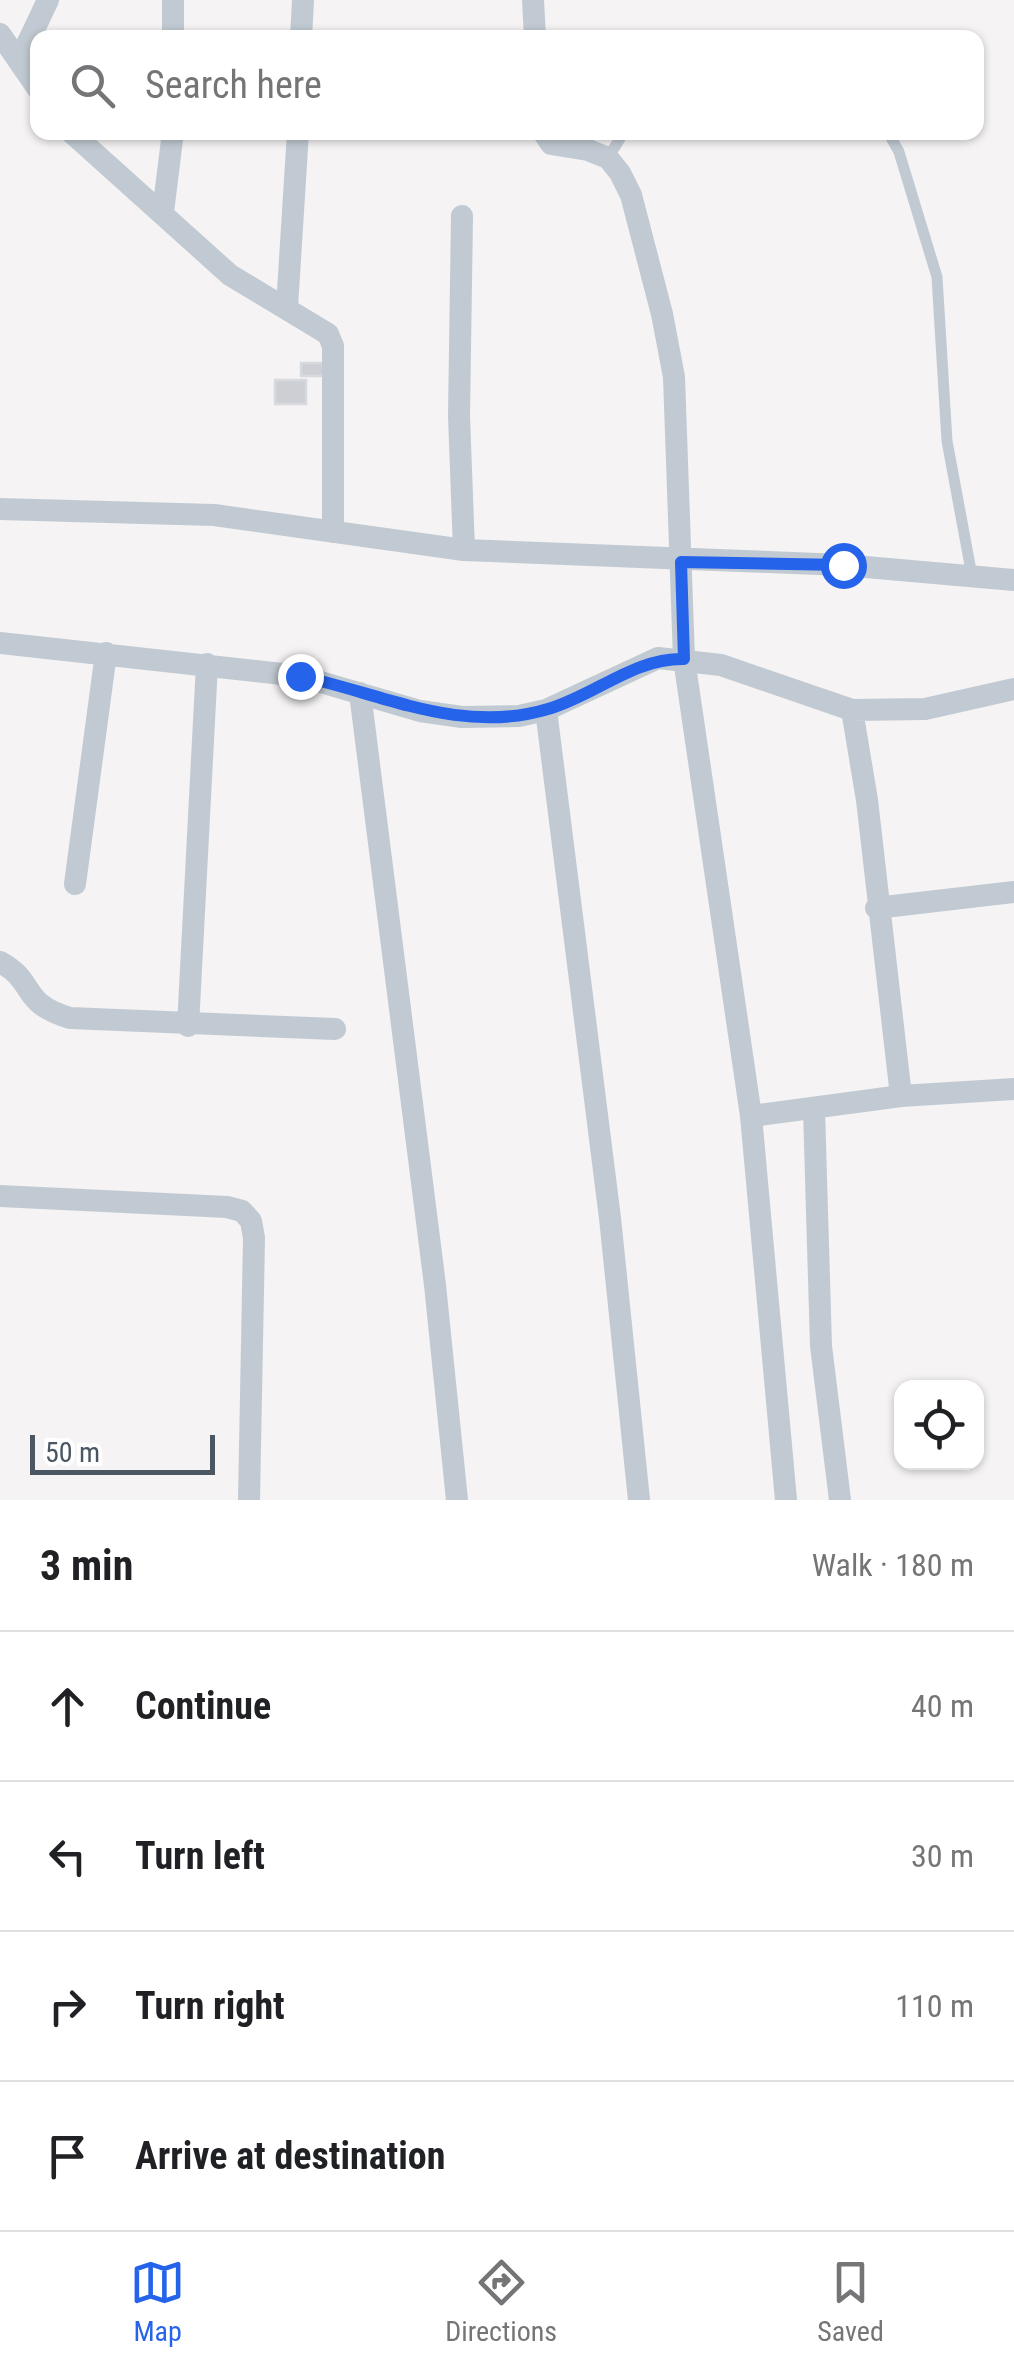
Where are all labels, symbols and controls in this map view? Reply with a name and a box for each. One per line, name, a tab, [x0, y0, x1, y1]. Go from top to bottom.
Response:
search box	[30, 30, 984, 140]
icon: search	[65, 58, 120, 113]
text: Search here	[145, 63, 322, 107]
route start	[821, 543, 867, 589]
route end	[278, 654, 324, 700]
map controls	[894, 1380, 984, 1470]
button: locate	[894, 1380, 984, 1470]
scale bar	[30, 1430, 215, 1474]
text: 50 m	[45, 1436, 100, 1469]
text: 3 min	[40, 1541, 133, 1590]
text: Walk · 180 m	[812, 1546, 974, 1584]
icon: ahead	[40, 1679, 95, 1734]
text: Continue	[135, 1684, 271, 1728]
text: 40 m	[911, 1687, 974, 1725]
icon: left	[40, 1829, 95, 1884]
text: Turn left	[135, 1834, 265, 1878]
text: 30 m	[911, 1837, 974, 1875]
icon: right	[40, 1979, 95, 2034]
text: Turn right	[135, 1984, 285, 2028]
text: 110 m	[895, 1987, 974, 2025]
icon: arrive	[40, 2129, 95, 2184]
text: Arrive at destination	[135, 2134, 445, 2178]
tab: Map	[130, 2255, 185, 2348]
tab: Directions	[445, 2255, 557, 2348]
tab: Saved	[817, 2255, 884, 2348]

